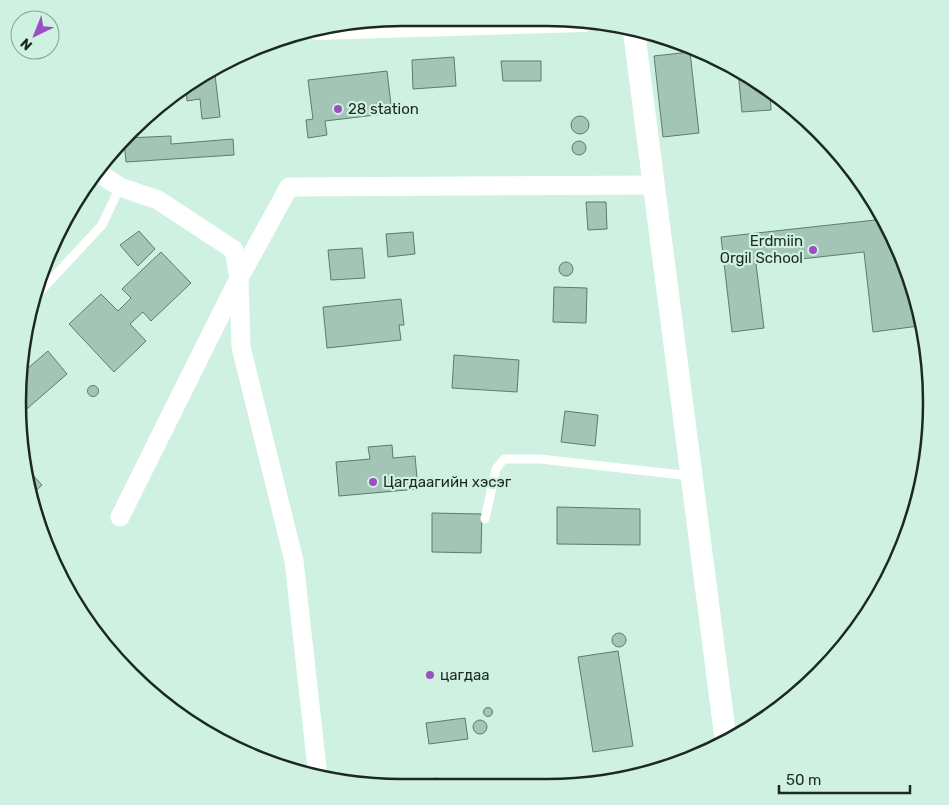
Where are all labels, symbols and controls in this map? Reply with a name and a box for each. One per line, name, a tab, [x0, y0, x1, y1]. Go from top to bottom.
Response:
north arrow	[10, 10, 60, 60]
text: N	[17, 34, 36, 54]
place label: 28 station	[348, 100, 419, 118]
marker: 28 station	[332, 103, 344, 115]
place label: Erdmiin Orgil School	[720, 232, 803, 267]
marker: Erdmiin Orgil School	[807, 244, 819, 256]
place label: Цагдаагийн хэсэг	[383, 473, 512, 491]
marker: Цагдаагийн хэсэг	[367, 476, 379, 488]
place label: цагдаа	[440, 666, 490, 684]
marker: цагдаа	[424, 669, 436, 681]
scale bar	[779, 762, 910, 794]
text: 50 m	[786, 771, 821, 789]

